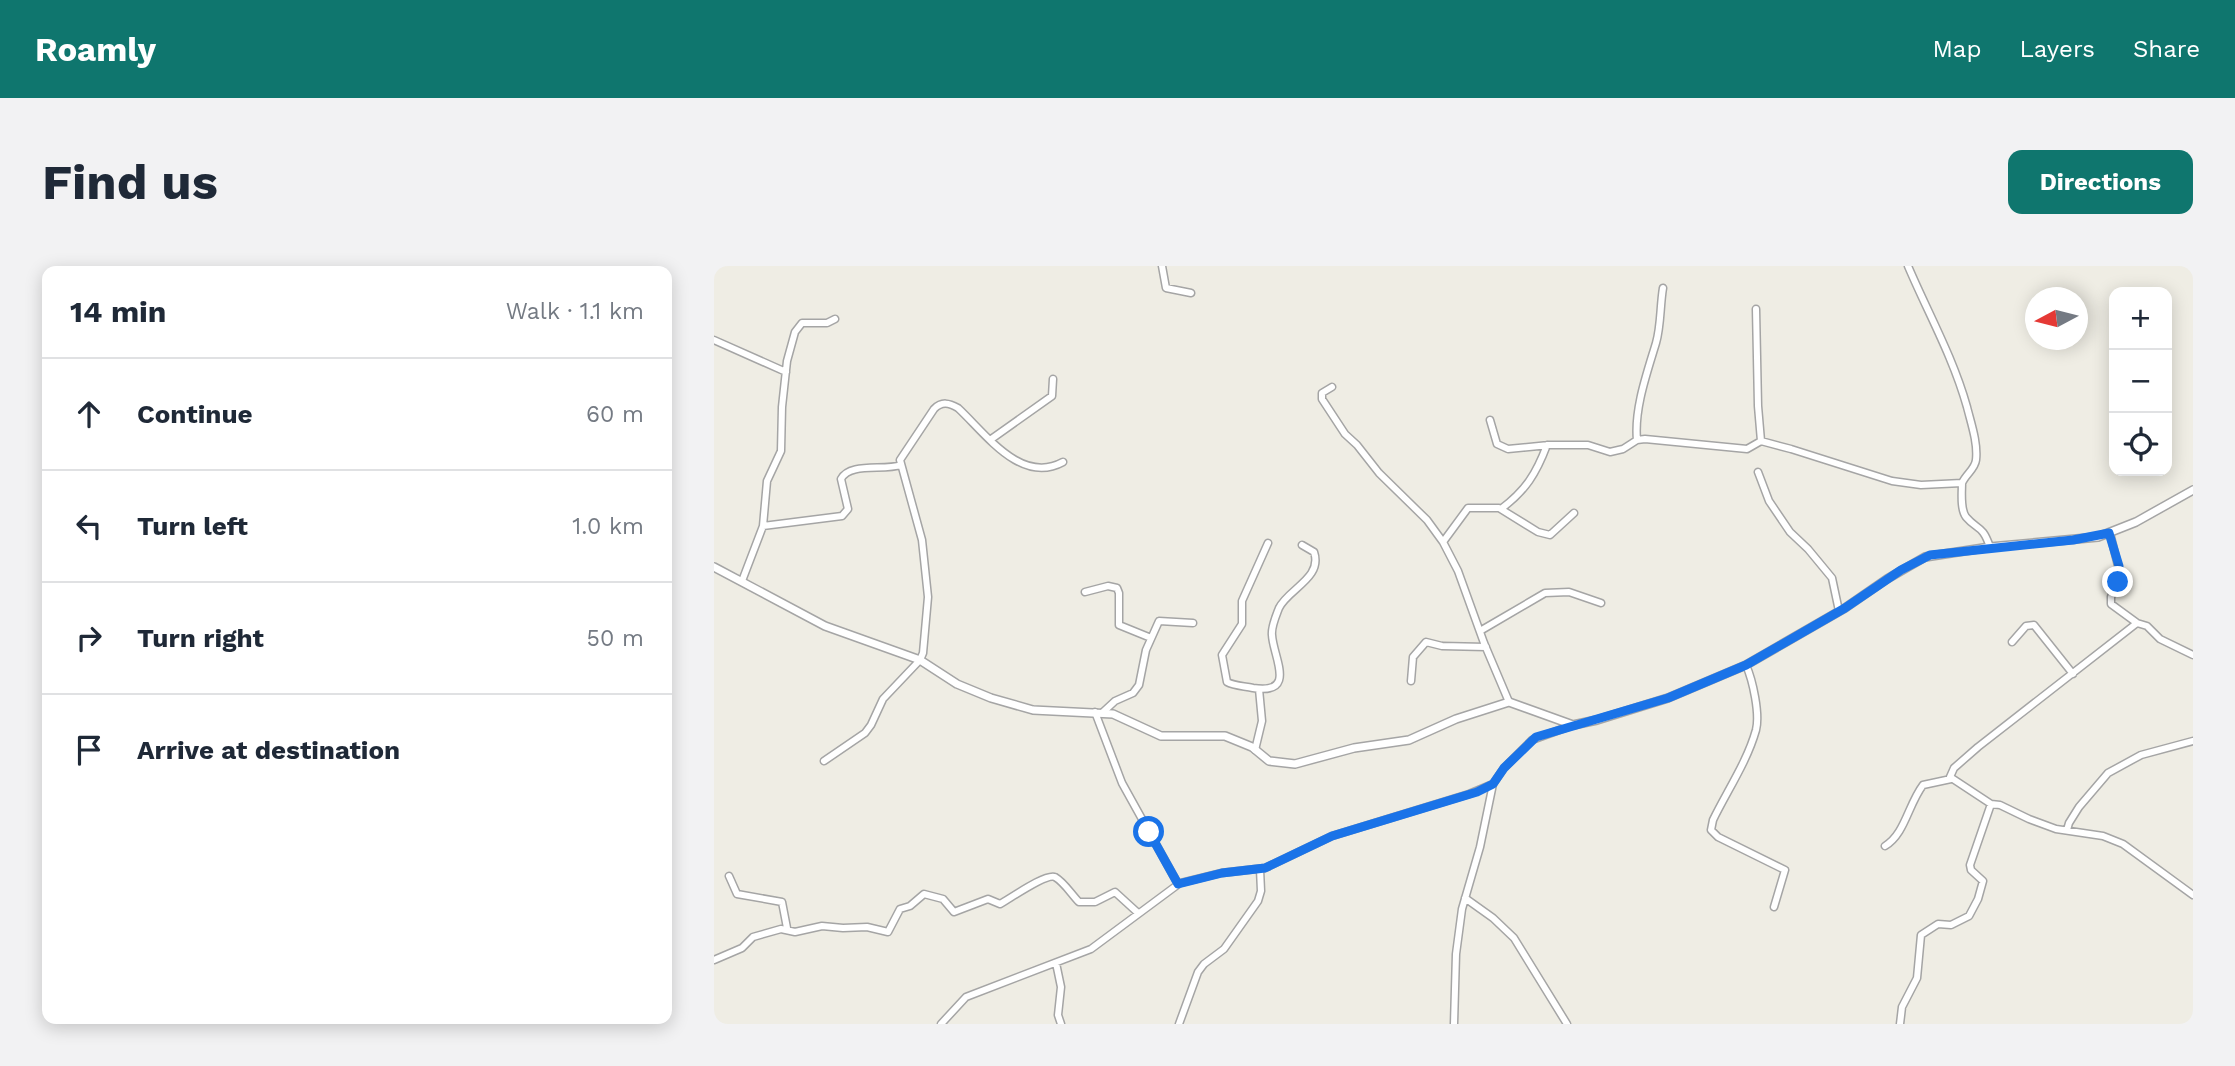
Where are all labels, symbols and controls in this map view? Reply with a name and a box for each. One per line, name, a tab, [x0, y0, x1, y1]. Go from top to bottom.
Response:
text: Roamly	[35, 30, 156, 69]
text: Map	[1933, 35, 1981, 63]
text: Layers	[2019, 35, 2095, 63]
text: Share	[2133, 35, 2200, 63]
button: Directions	[2008, 150, 2193, 214]
text: Find us	[42, 153, 218, 211]
north arrow	[2025, 287, 2088, 350]
map controls	[2109, 287, 2172, 476]
button: +	[2109, 287, 2172, 350]
text: 14 min	[70, 294, 166, 329]
text: Walk · 1.1 km	[506, 298, 644, 325]
button: −	[2109, 350, 2172, 413]
icon: ahead	[70, 395, 108, 433]
text: Continue	[137, 399, 253, 429]
text: 60 m	[586, 401, 644, 428]
button: locate	[2109, 413, 2172, 476]
icon: left	[70, 507, 108, 545]
text: Turn left	[137, 511, 248, 541]
text: 1.0 km	[572, 513, 644, 540]
route end	[2102, 566, 2133, 597]
icon: right	[70, 619, 108, 657]
text: Turn right	[137, 623, 264, 653]
text: 50 m	[587, 625, 644, 652]
icon: arrive	[70, 731, 108, 769]
text: Arrive at destination	[137, 735, 400, 765]
route start	[1133, 816, 1164, 847]

